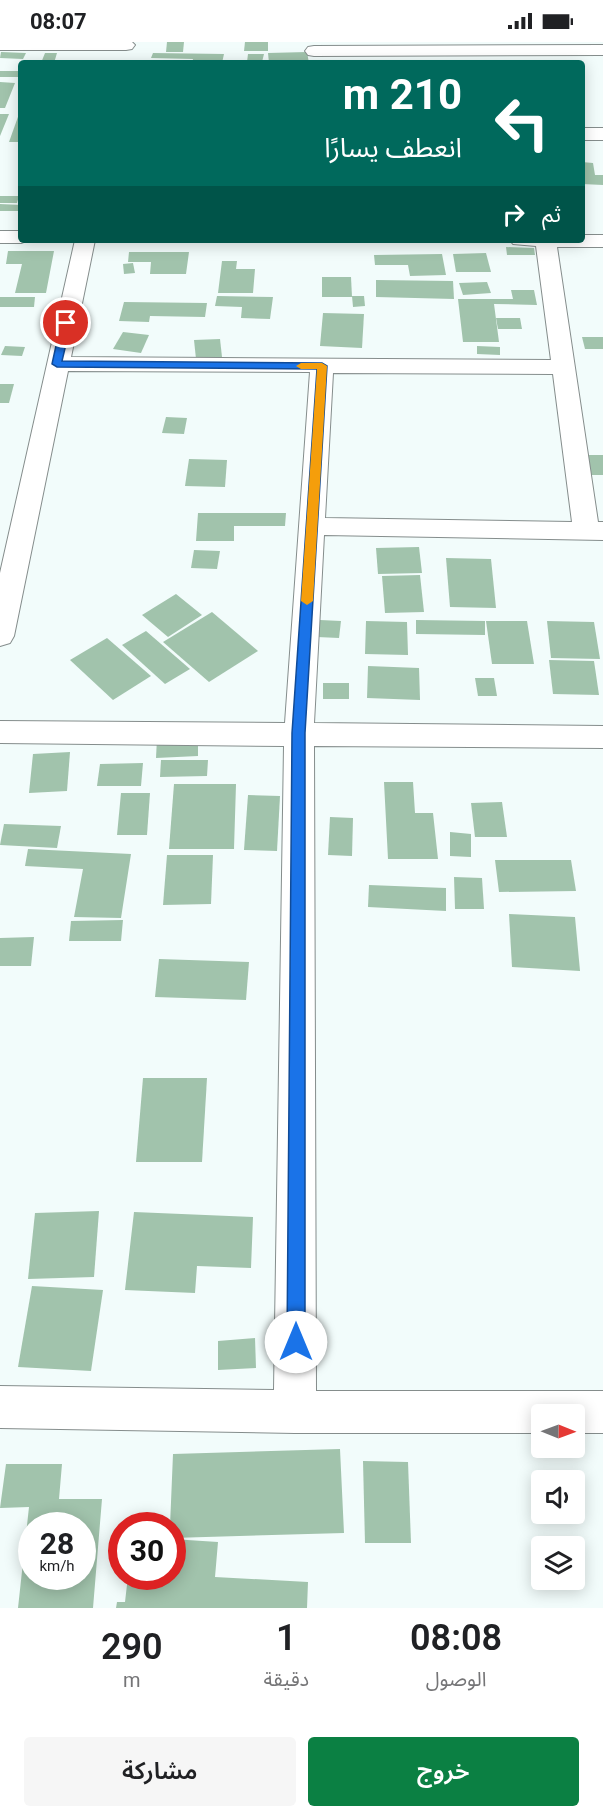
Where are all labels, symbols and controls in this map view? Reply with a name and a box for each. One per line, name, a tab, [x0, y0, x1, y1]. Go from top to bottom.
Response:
text: 08:07	[30, 9, 87, 34]
text: 210 m	[343, 70, 462, 119]
icon: left	[483, 84, 561, 162]
text: انعطف يسارًا	[324, 132, 462, 164]
icon: right	[497, 198, 530, 231]
text: ثم	[542, 202, 561, 227]
pin	[40, 297, 91, 348]
icon: arrive	[49, 306, 82, 339]
position arrow	[264, 1310, 328, 1374]
north arrow	[531, 1404, 585, 1458]
map controls	[531, 1404, 585, 1590]
button: sound	[531, 1470, 585, 1524]
speed limit sign: 30	[108, 1512, 186, 1590]
text: 28	[40, 1526, 74, 1561]
button: layers	[531, 1536, 585, 1590]
text: km/h	[39, 1557, 75, 1575]
text: 1	[276, 1617, 297, 1659]
text: 08:08	[410, 1617, 502, 1659]
text: 290	[101, 1626, 163, 1668]
text: دقيقة	[264, 1667, 309, 1691]
text: الوصول	[426, 1667, 486, 1691]
text: m	[123, 1668, 141, 1692]
button: مشاركة	[24, 1737, 296, 1806]
button: خروج	[308, 1737, 579, 1806]

